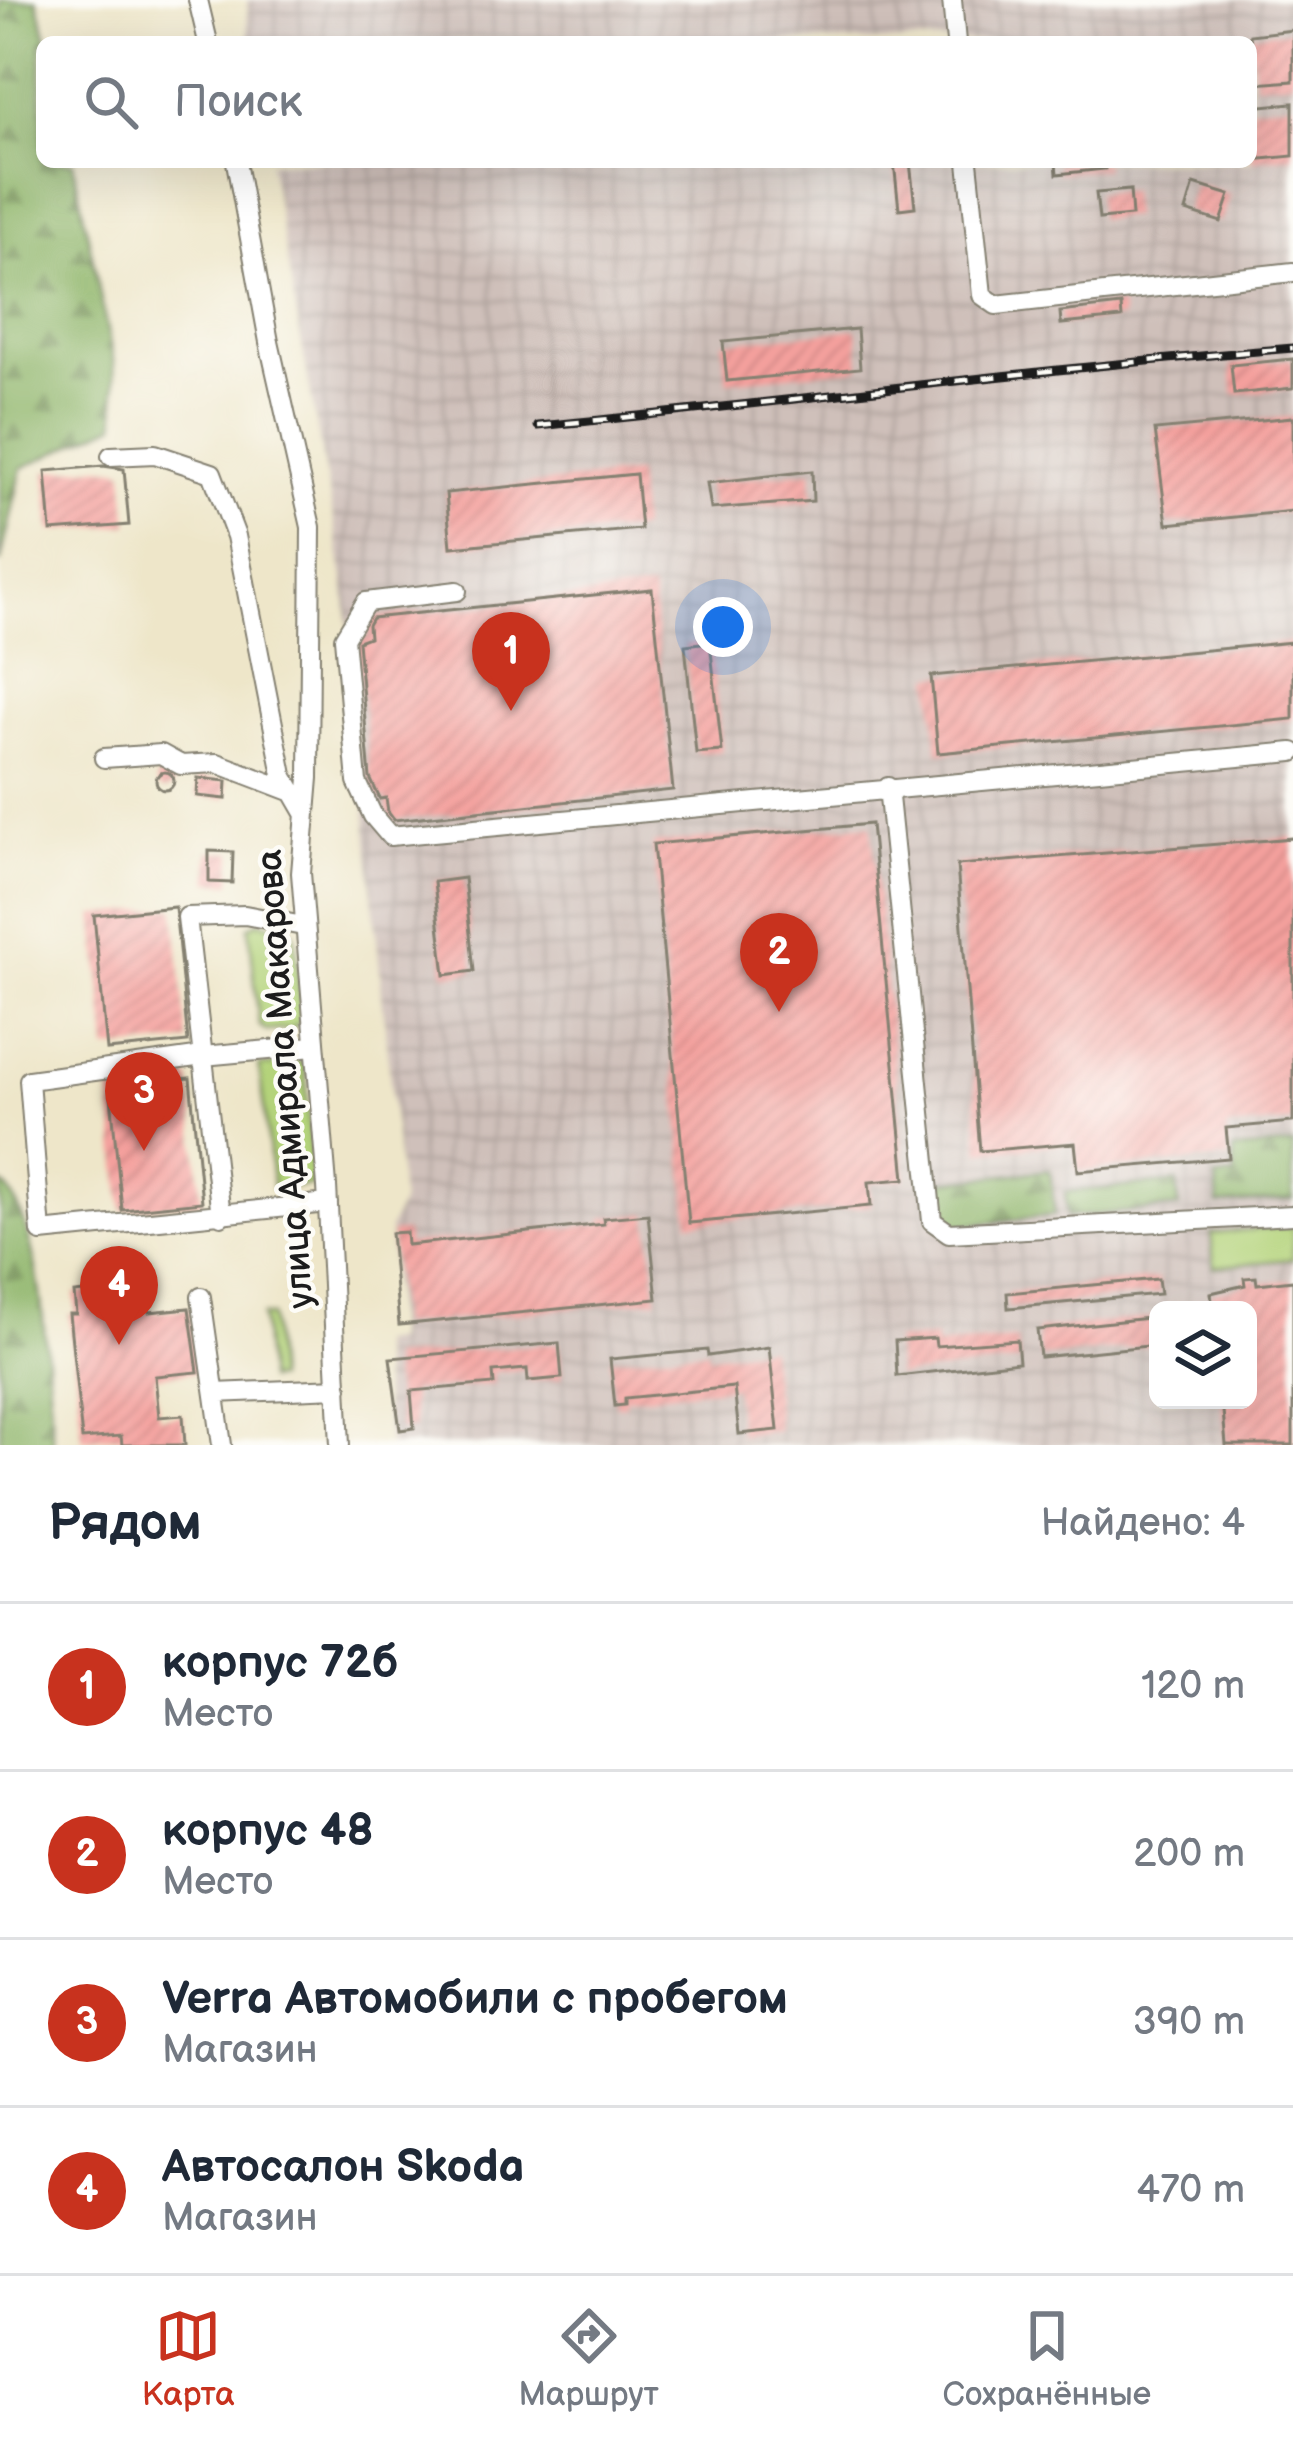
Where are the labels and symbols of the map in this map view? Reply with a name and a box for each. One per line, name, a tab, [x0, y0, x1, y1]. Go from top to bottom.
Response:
your location	[693, 597, 753, 657]
pin: 1	[472, 612, 550, 711]
street label: улица Адмирала Макарова	[248, 848, 324, 1310]
pin: 2	[740, 913, 818, 1012]
pin: 3	[105, 1052, 183, 1151]
pin: 4	[80, 1246, 158, 1345]

